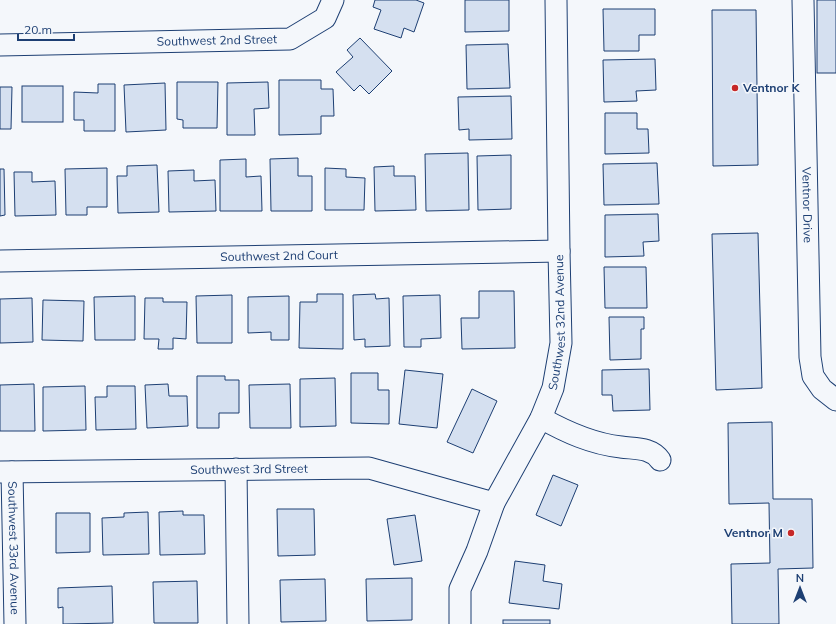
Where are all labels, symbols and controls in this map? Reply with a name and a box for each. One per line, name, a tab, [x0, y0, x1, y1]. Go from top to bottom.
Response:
scale bar	[18, 16, 74, 42]
text: 20 m	[24, 22, 52, 37]
street label: Southwest 2nd Street	[157, 31, 277, 49]
place label: Ventnor K	[742, 80, 801, 95]
marker: Ventnor K	[730, 83, 740, 93]
street label: Ventnor Drive	[799, 167, 816, 243]
street label: Southwest 2nd Court	[220, 247, 338, 264]
street label: Southwest 32nd Avenue	[545, 254, 568, 391]
street label: Southwest 3rd Street	[190, 461, 308, 477]
street label: Southwest 33rd Avenue	[5, 481, 23, 615]
place label: Ventnor M	[723, 525, 783, 540]
marker: Ventnor M	[786, 528, 796, 538]
north arrow	[780, 568, 820, 608]
text: N	[796, 571, 804, 585]

